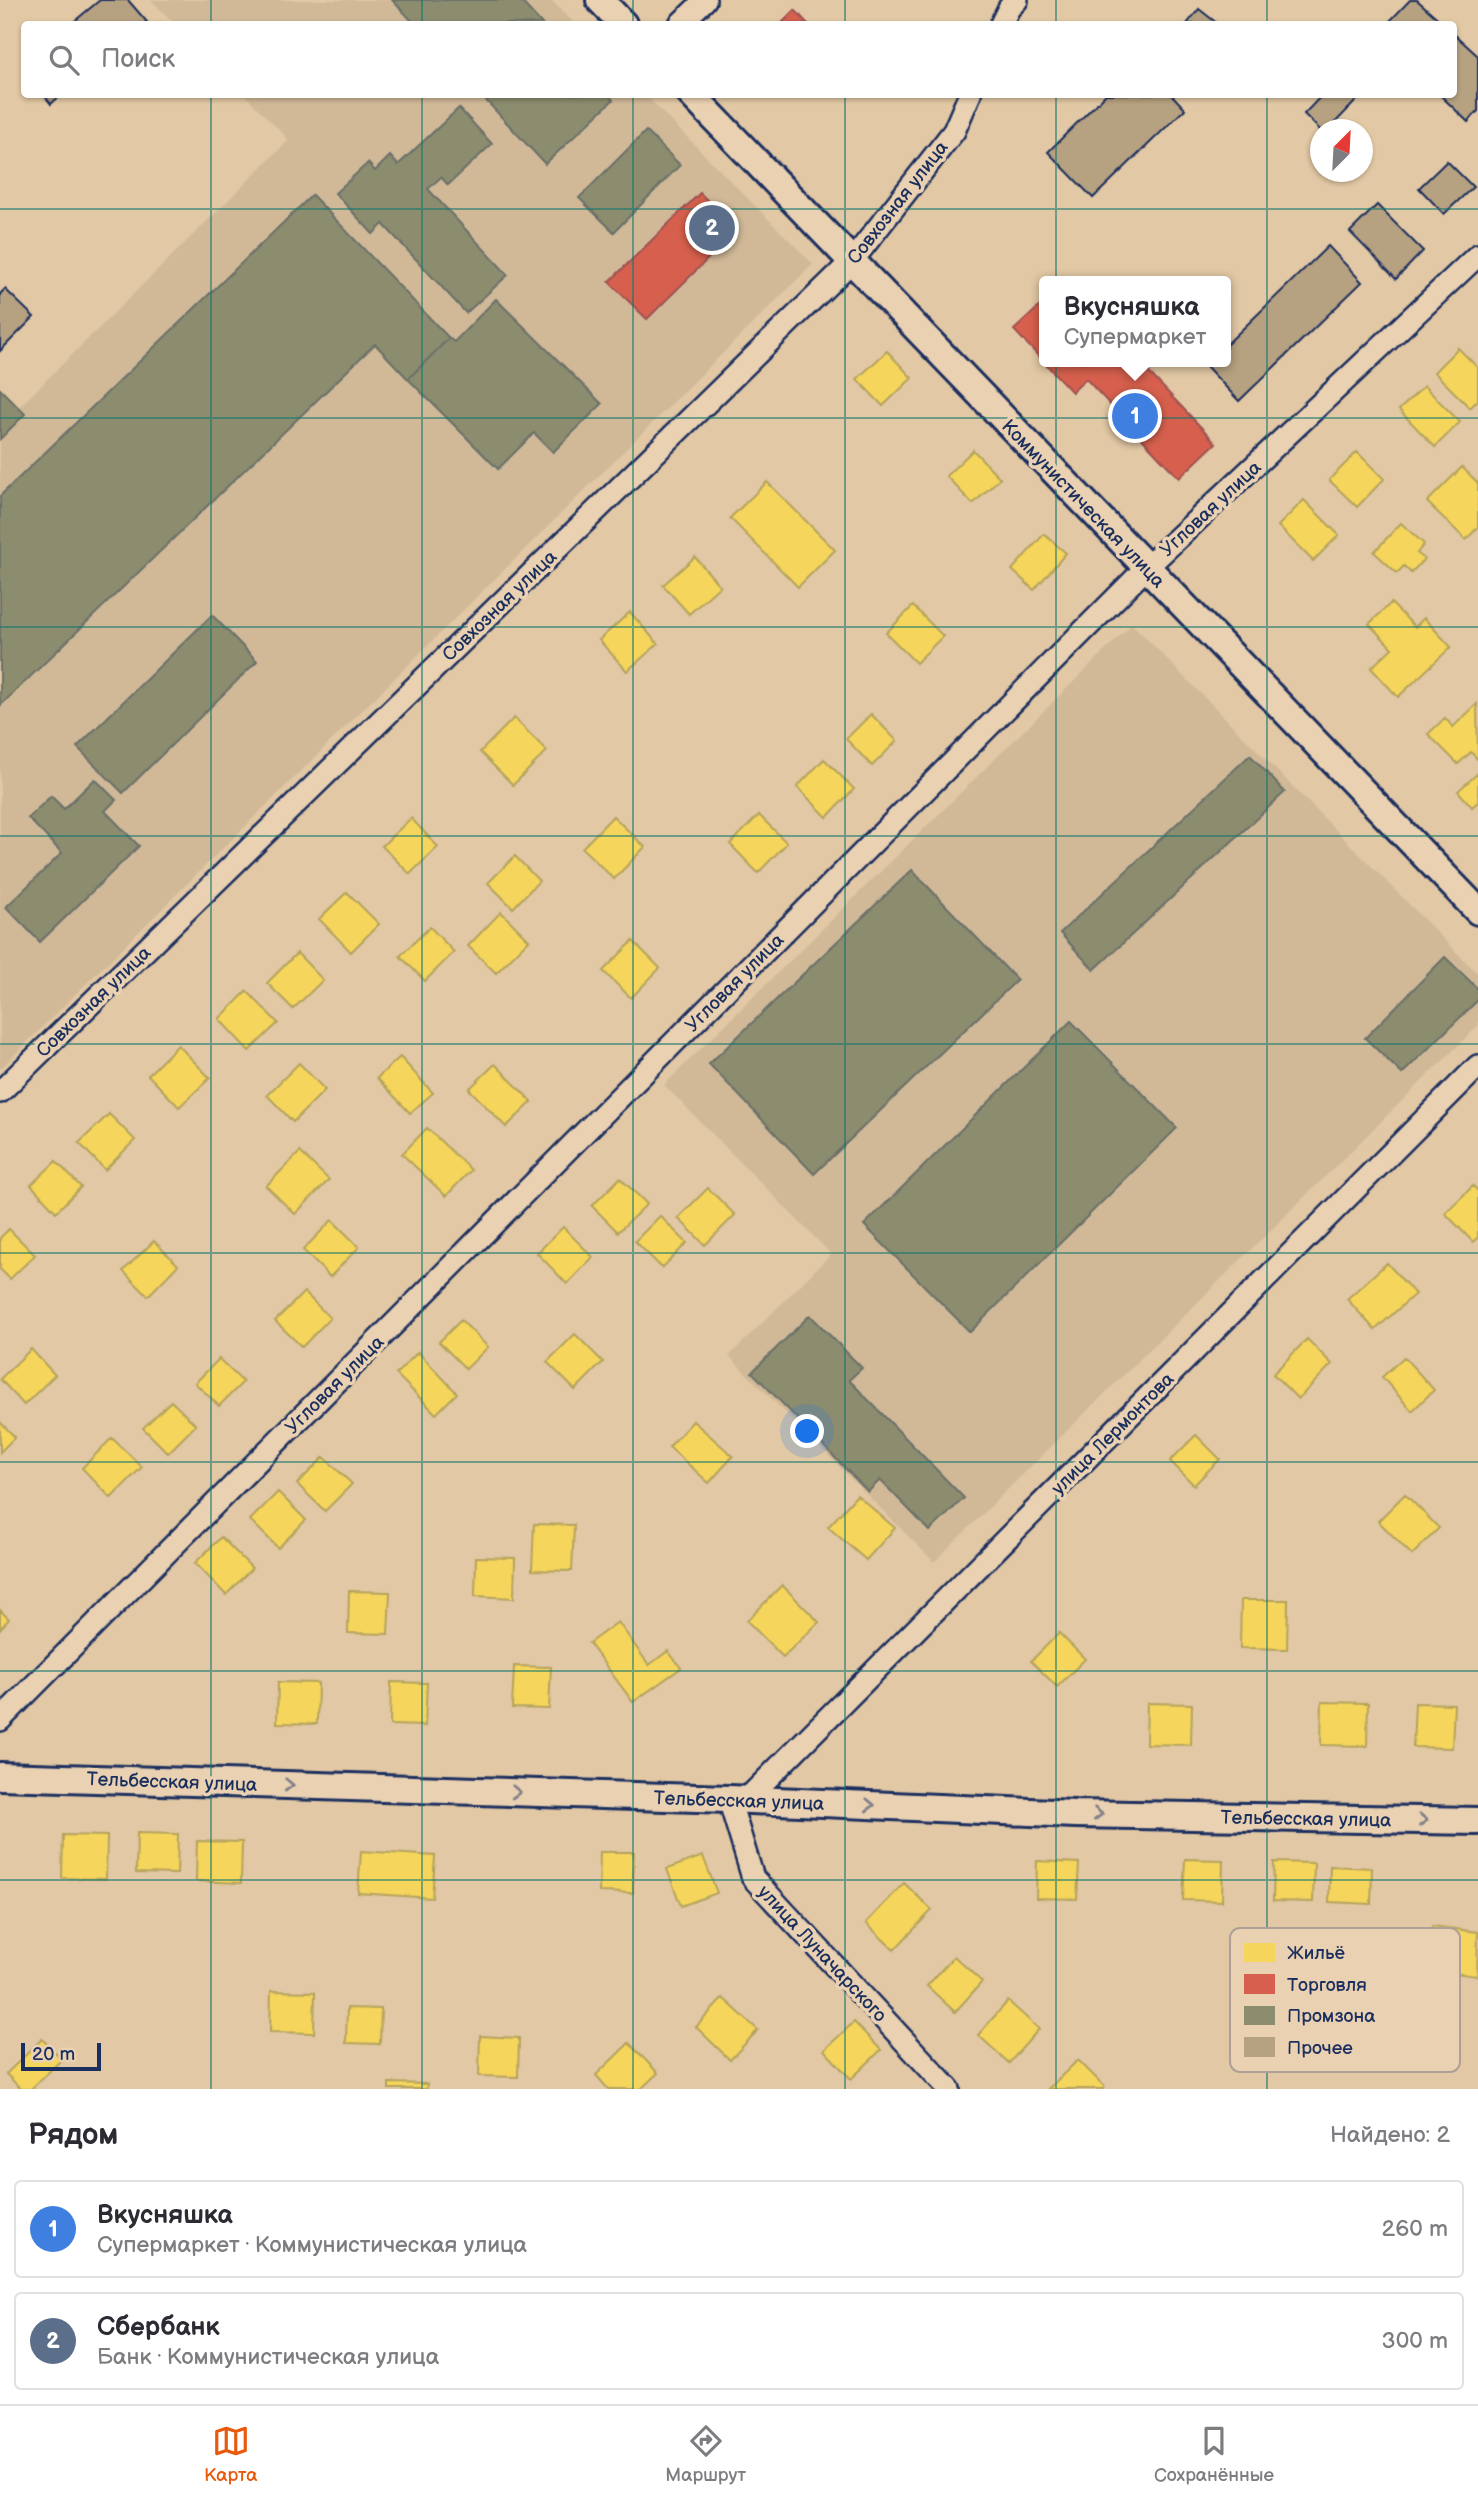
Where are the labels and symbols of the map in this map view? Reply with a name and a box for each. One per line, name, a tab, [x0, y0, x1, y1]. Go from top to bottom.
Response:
north arrow	[1310, 119, 1373, 182]
street label: Совхозная улица	[843, 137, 953, 269]
pin: 2	[689, 202, 735, 254]
pin: 1	[1112, 390, 1158, 442]
street label: Коммунистическая улица	[996, 415, 1169, 593]
street label: Угловая улица	[1156, 456, 1266, 562]
street label: Совхозная улица	[438, 546, 562, 667]
street label: Угловая улица	[681, 929, 789, 1037]
street label: Совхозная улица	[32, 942, 156, 1063]
street label: Угловая улица	[281, 1331, 389, 1439]
street label: улица Лермонтова	[1047, 1368, 1179, 1500]
your location	[790, 1414, 824, 1448]
street label: Тельбесская улица	[86, 1768, 258, 1797]
one-way arrow	[284, 1777, 294, 1793]
one-way arrow	[511, 1784, 522, 1800]
street label: Тельбесская улица	[653, 1787, 825, 1816]
one-way arrow	[865, 1798, 876, 1813]
one-way arrow	[1093, 1806, 1103, 1822]
street label: Тельбесская улица	[1220, 1807, 1392, 1832]
one-way arrow	[1418, 1813, 1429, 1828]
street label: улица Луначарского	[753, 1881, 891, 2027]
legend	[1230, 1928, 1460, 2072]
text: Жильё	[1287, 1942, 1345, 1965]
text: Торговля	[1287, 1974, 1367, 1997]
text: Промзона	[1287, 2005, 1375, 2028]
text: Прочее	[1287, 2037, 1353, 2060]
scale bar	[21, 2040, 102, 2072]

